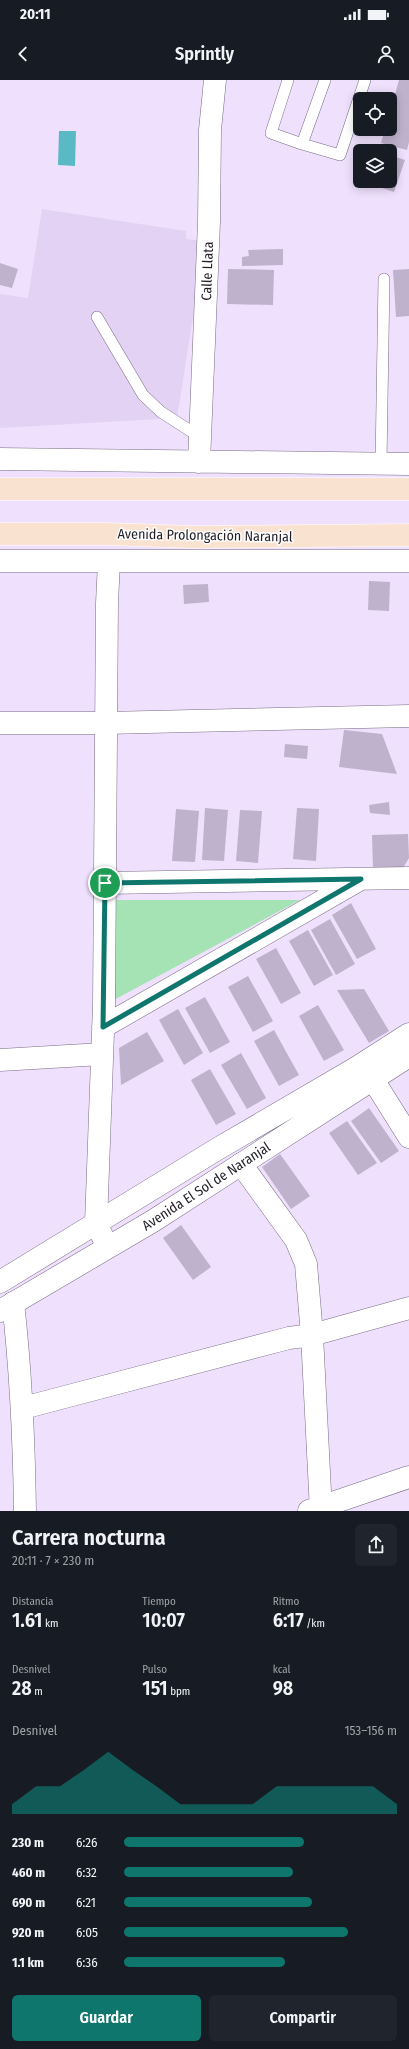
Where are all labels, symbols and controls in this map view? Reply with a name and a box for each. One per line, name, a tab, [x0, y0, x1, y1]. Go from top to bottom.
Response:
text: 20:11	[20, 5, 50, 23]
icon: back	[12, 43, 34, 65]
text: Sprintly	[175, 43, 234, 65]
icon: person	[375, 43, 397, 65]
map controls	[353, 92, 397, 188]
button: locate	[353, 92, 397, 136]
button: layers	[353, 144, 397, 188]
street label: Calle Llata	[198, 241, 217, 301]
street label: Avenida Prolongación Naranjal	[117, 525, 293, 546]
pin	[88, 866, 122, 900]
icon: arrive	[94, 872, 116, 894]
street label: Avenida El Sol de Naranjal	[139, 1138, 274, 1234]
text: Carrera nocturna	[12, 1524, 166, 1551]
button: share	[355, 1524, 397, 1566]
text: 20:11 · 7 × 230 m	[12, 1553, 94, 1568]
text: Distancia	[12, 1595, 53, 1608]
text: Tiempo	[142, 1595, 176, 1608]
text: Ritmo	[273, 1595, 299, 1608]
text: 1.61	[12, 1608, 42, 1632]
text: 10:07	[142, 1608, 185, 1632]
text: 6:17	[273, 1608, 304, 1632]
text: km	[42, 1617, 58, 1630]
text: /km	[304, 1617, 325, 1630]
text: Desnivel	[12, 1663, 50, 1676]
text: Pulso	[142, 1663, 167, 1676]
text: kcal	[273, 1663, 290, 1676]
text: 28	[12, 1676, 32, 1700]
text: 151	[142, 1676, 168, 1700]
text: 98	[273, 1676, 293, 1700]
text: m	[32, 1685, 43, 1698]
text: bpm	[168, 1685, 190, 1698]
text: Desnivel	[12, 1723, 57, 1738]
text: 153–156 m	[344, 1723, 397, 1738]
text: 230 m	[12, 1835, 44, 1850]
text: 6:26	[76, 1835, 97, 1850]
text: 460 m	[12, 1865, 45, 1880]
text: 6:32	[76, 1865, 97, 1880]
text: 690 m	[12, 1895, 45, 1910]
text: 6:21	[76, 1895, 96, 1910]
text: 920 m	[12, 1925, 44, 1940]
text: 6:05	[76, 1925, 98, 1940]
text: 1.1 km	[12, 1955, 44, 1970]
text: 6:36	[76, 1955, 98, 1970]
button: Guardar	[12, 1995, 201, 2041]
button: Compartir	[209, 1995, 397, 2041]

